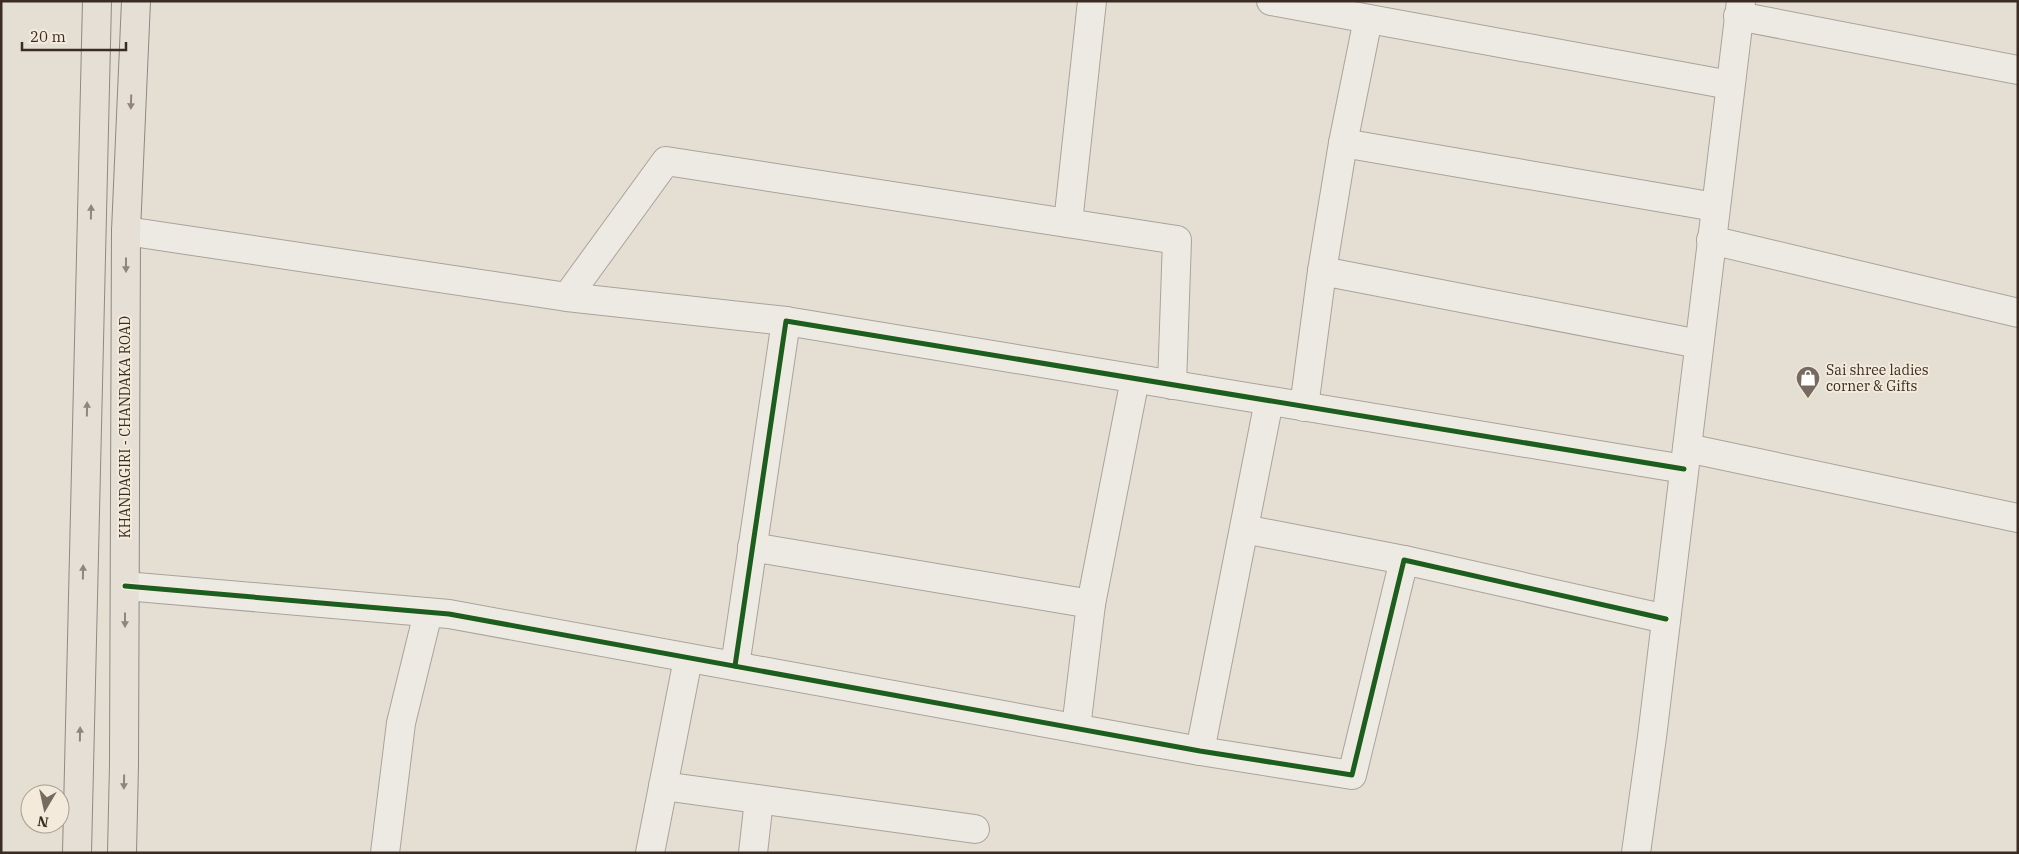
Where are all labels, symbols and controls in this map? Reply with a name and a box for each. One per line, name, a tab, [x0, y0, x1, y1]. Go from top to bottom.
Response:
scale bar	[22, 20, 126, 52]
text: 20 m	[30, 27, 66, 46]
one-way arrow	[127, 95, 135, 111]
one-way arrow	[88, 203, 96, 219]
one-way arrow	[122, 257, 130, 273]
street label: KHANDAGIRI - CHANDAKA ROAD	[116, 316, 134, 538]
place label: Sai shree ladies corner & Gifts	[1826, 361, 1929, 395]
shop icon: Sai shree ladies corner & Gifts	[1795, 365, 1821, 399]
one-way arrow	[83, 401, 91, 417]
one-way arrow	[79, 563, 87, 579]
one-way arrow	[121, 612, 129, 628]
one-way arrow	[76, 726, 84, 742]
one-way arrow	[119, 775, 127, 791]
north arrow	[20, 784, 70, 834]
text: N	[36, 812, 50, 832]

